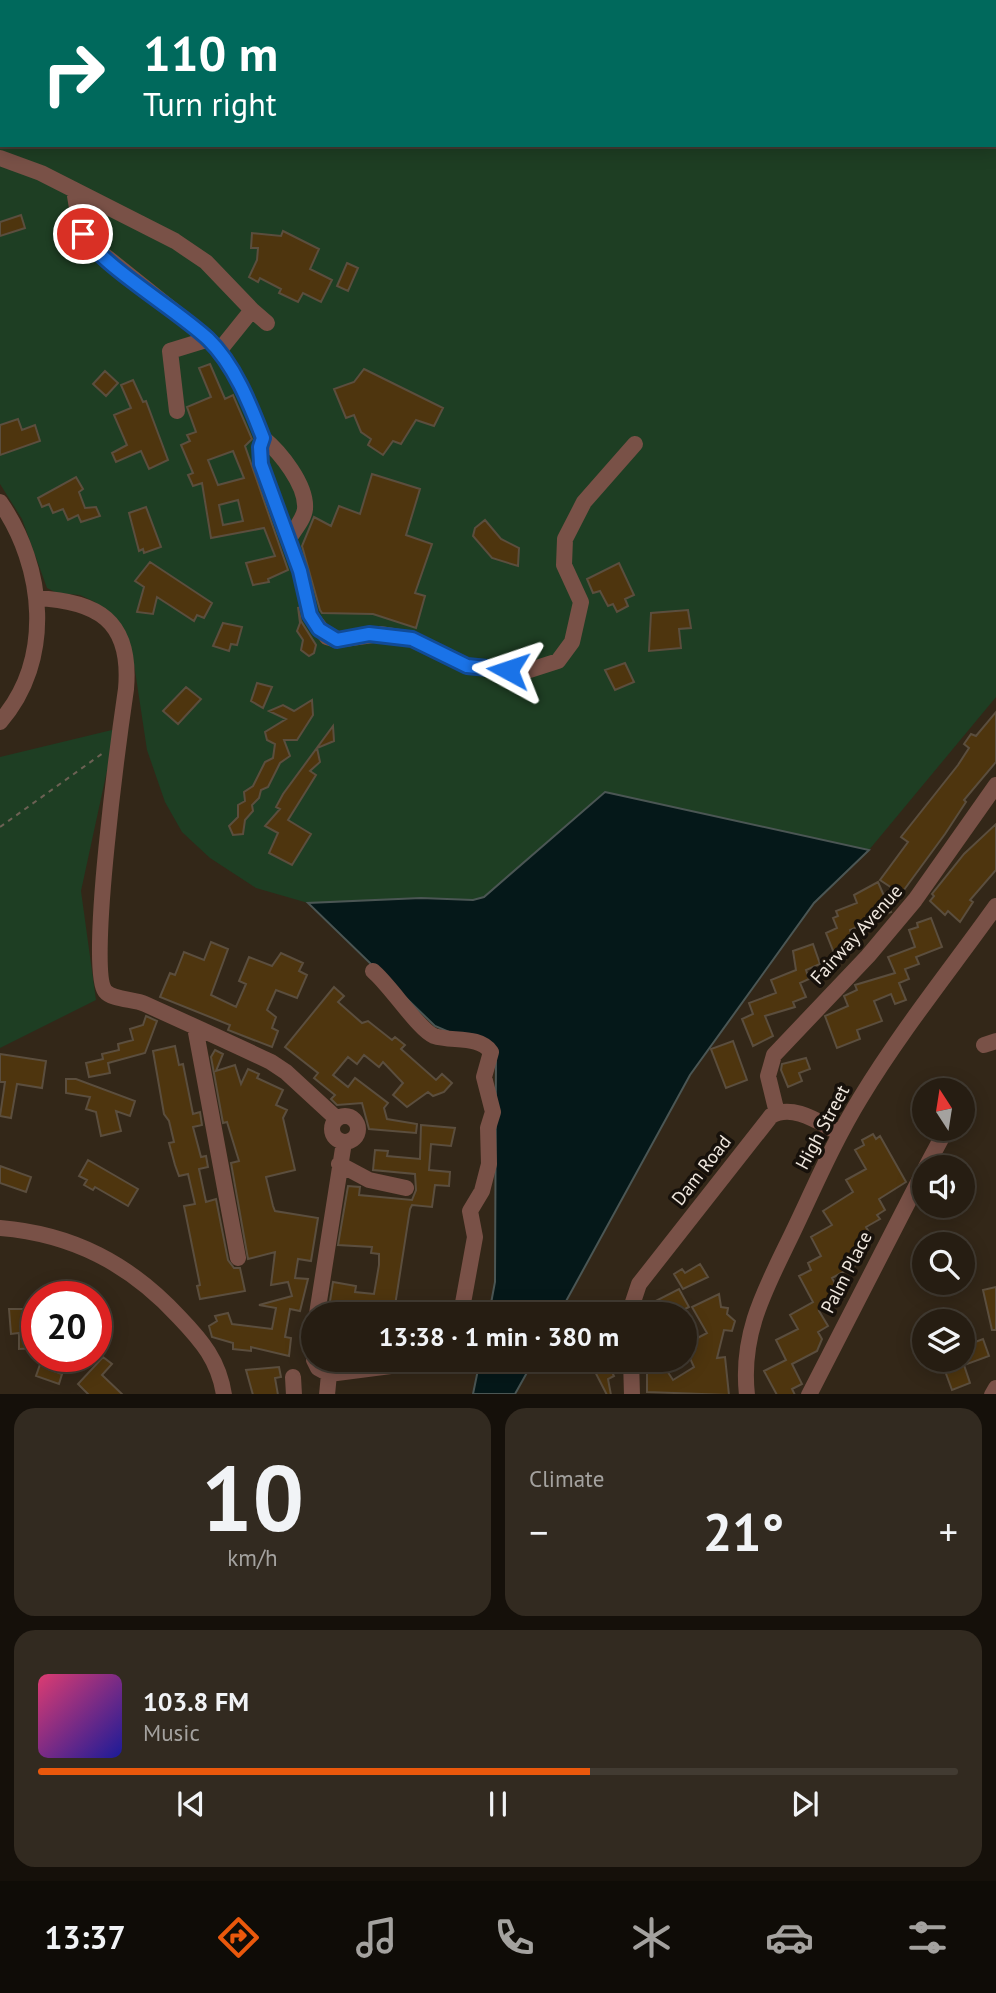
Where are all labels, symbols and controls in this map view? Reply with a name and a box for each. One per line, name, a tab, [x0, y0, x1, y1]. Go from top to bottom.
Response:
text: 110 m	[143, 21, 278, 85]
icon: right	[28, 28, 119, 119]
text: Turn right	[143, 83, 277, 125]
pin	[53, 204, 113, 264]
icon: arrive	[64, 215, 102, 253]
position arrow	[471, 633, 545, 707]
street label: Fairway Avenue	[805, 879, 907, 989]
north arrow	[912, 1078, 975, 1141]
map controls	[912, 1078, 975, 1372]
street label: High Street	[790, 1080, 854, 1173]
street label: Dam Road	[666, 1130, 736, 1210]
button: sound	[912, 1155, 975, 1218]
street label: Palm Place	[815, 1227, 877, 1317]
button: search	[912, 1232, 975, 1295]
speed limit sign: 20	[21, 1281, 112, 1372]
button: layers	[912, 1309, 975, 1372]
text: 13:38 · 1 min · 380 m	[379, 1320, 619, 1353]
text: 10	[201, 1438, 304, 1556]
text: Climate	[529, 1464, 604, 1493]
text: 21°	[703, 1498, 784, 1565]
text: −	[529, 1507, 548, 1556]
text: +	[939, 1507, 958, 1556]
text: km/h	[227, 1543, 278, 1572]
text: 103.8 FM	[143, 1685, 249, 1718]
text: Music	[143, 1718, 200, 1747]
icon: previous	[172, 1785, 210, 1823]
icon: pause	[479, 1785, 517, 1823]
icon: next	[786, 1785, 824, 1823]
icon: directions	[214, 1913, 263, 1962]
icon: music	[352, 1913, 401, 1962]
icon: phone	[490, 1913, 539, 1962]
icon: climate	[627, 1913, 676, 1962]
icon: car	[765, 1913, 814, 1962]
icon: filters	[903, 1913, 952, 1962]
text: 13:37	[44, 1916, 126, 1958]

